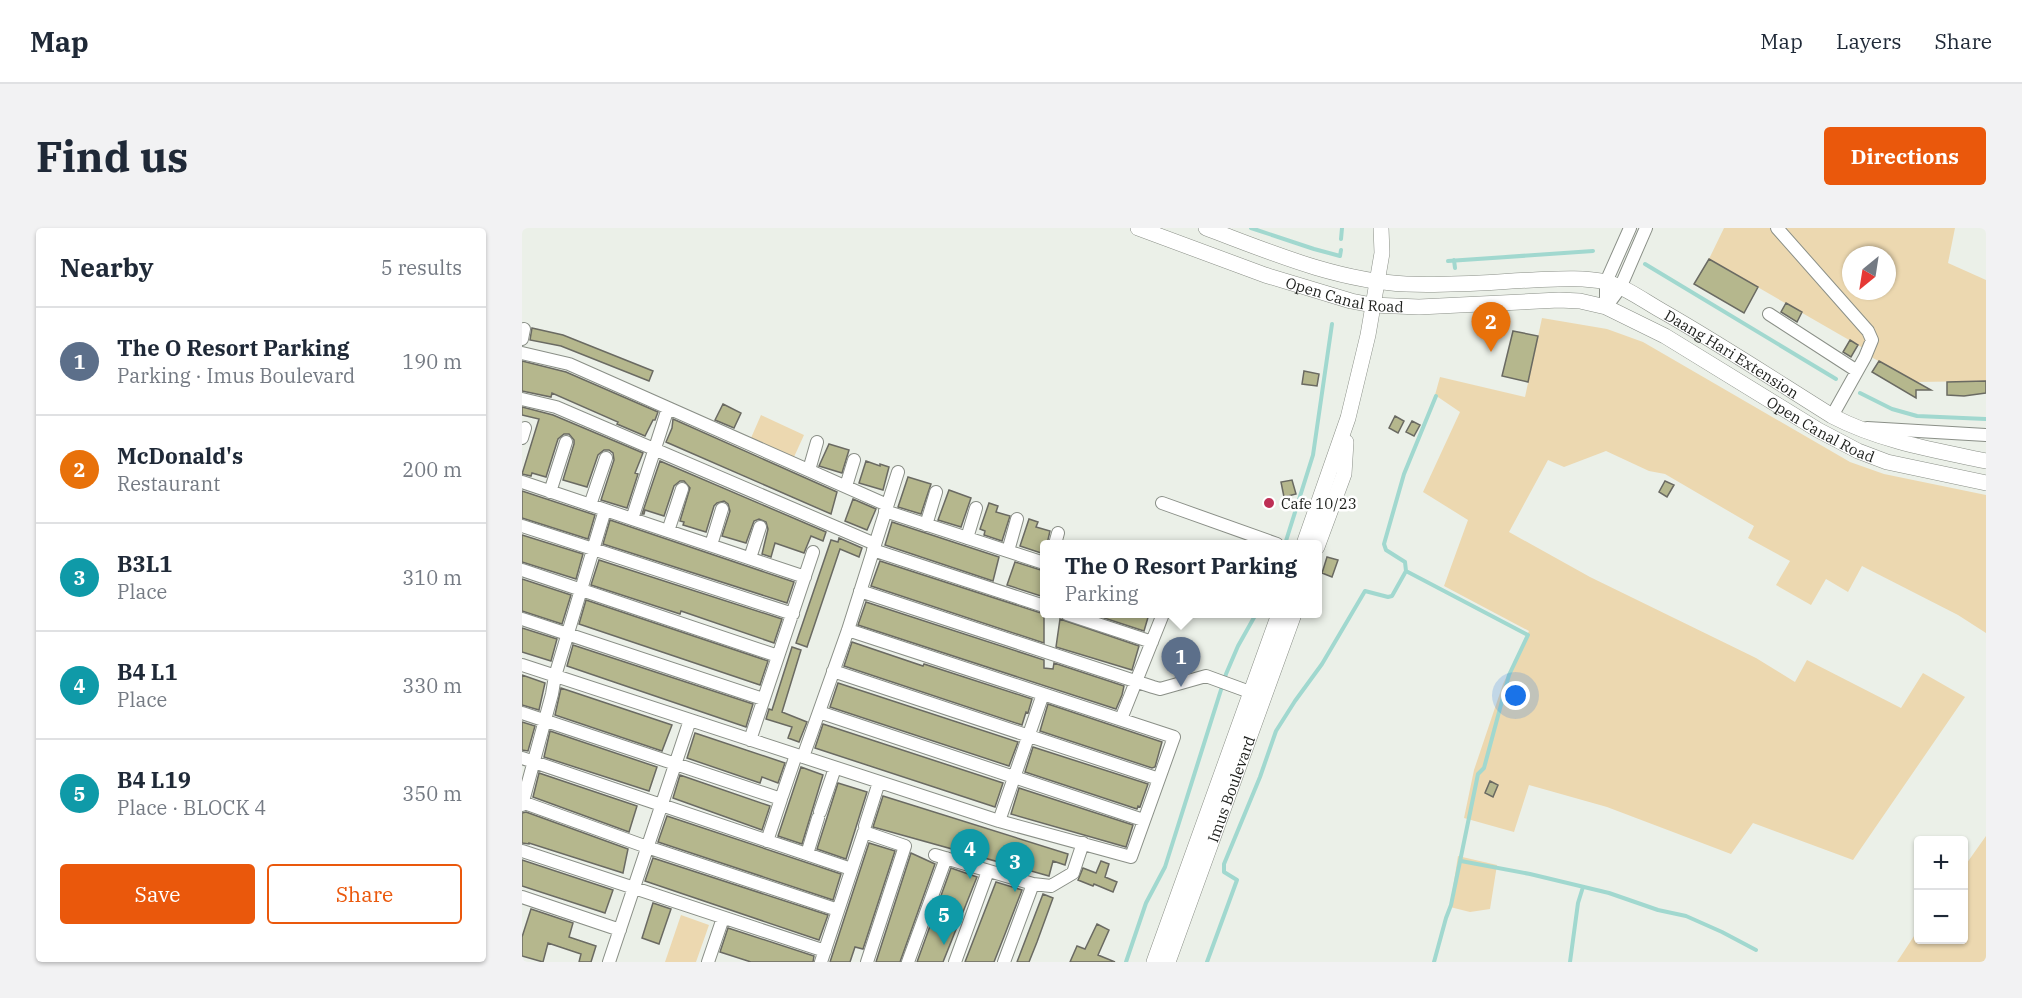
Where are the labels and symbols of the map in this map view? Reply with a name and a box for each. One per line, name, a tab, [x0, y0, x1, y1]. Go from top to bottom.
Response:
north arrow	[1842, 246, 1896, 300]
street label: Open Canal Road	[1284, 272, 1404, 316]
pin: 2	[1472, 302, 1510, 352]
street label: Daang Hari Extension	[1661, 305, 1803, 402]
street label: Open Canal Road	[1763, 391, 1878, 466]
place label: Cafe 10/23	[1281, 494, 1357, 513]
marker: Cafe 10/23	[1262, 496, 1276, 510]
pin: 1	[1162, 638, 1200, 687]
your location	[1501, 681, 1530, 710]
street label: Imus Boulevard	[1203, 733, 1259, 845]
pin: 4	[950, 830, 990, 879]
pin: 3	[996, 842, 1034, 892]
pin: 5	[924, 896, 964, 945]

